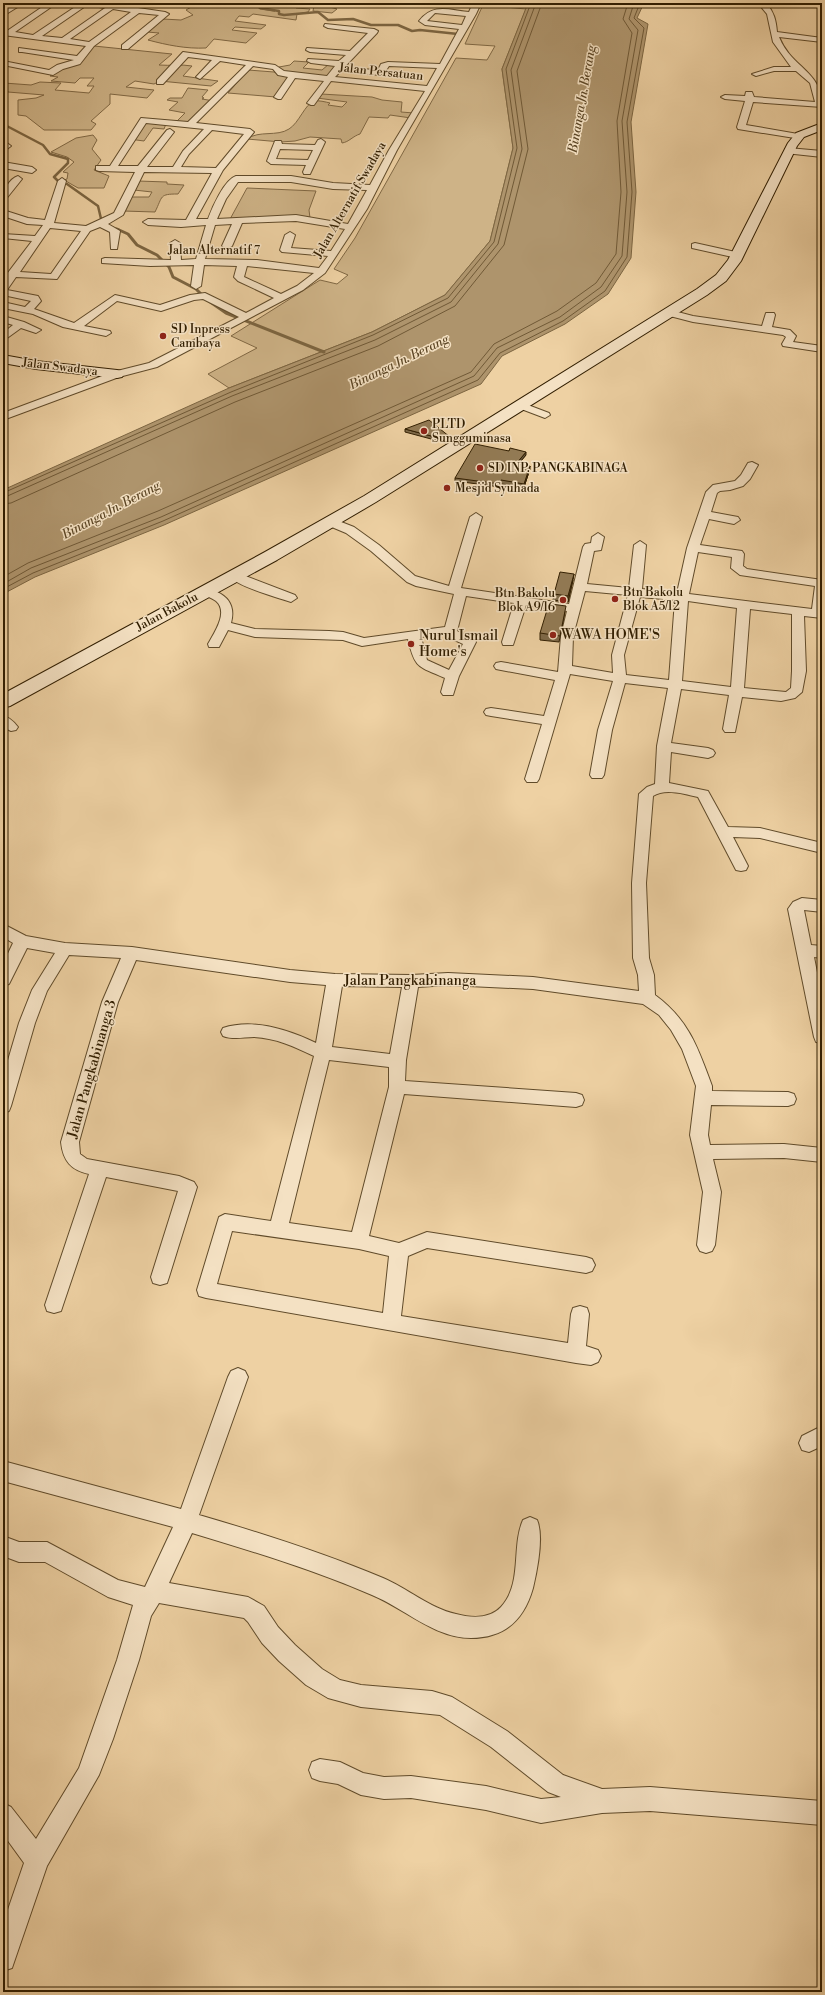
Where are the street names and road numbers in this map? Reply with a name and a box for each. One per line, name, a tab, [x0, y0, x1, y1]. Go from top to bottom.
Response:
street label: Jalan Persatuan	[337, 60, 424, 84]
street label: Jalan Alternatif Swadaya	[310, 138, 390, 262]
street label: Jalan Alternatif 7	[167, 243, 260, 258]
street label: Jalan Swadaya	[20, 355, 100, 379]
street label: Jalan Bakolu	[132, 589, 201, 635]
street label: Jalan Pangkabinanga	[343, 972, 477, 990]
street label: Jalan Pangkabinanga 3	[63, 997, 120, 1141]

